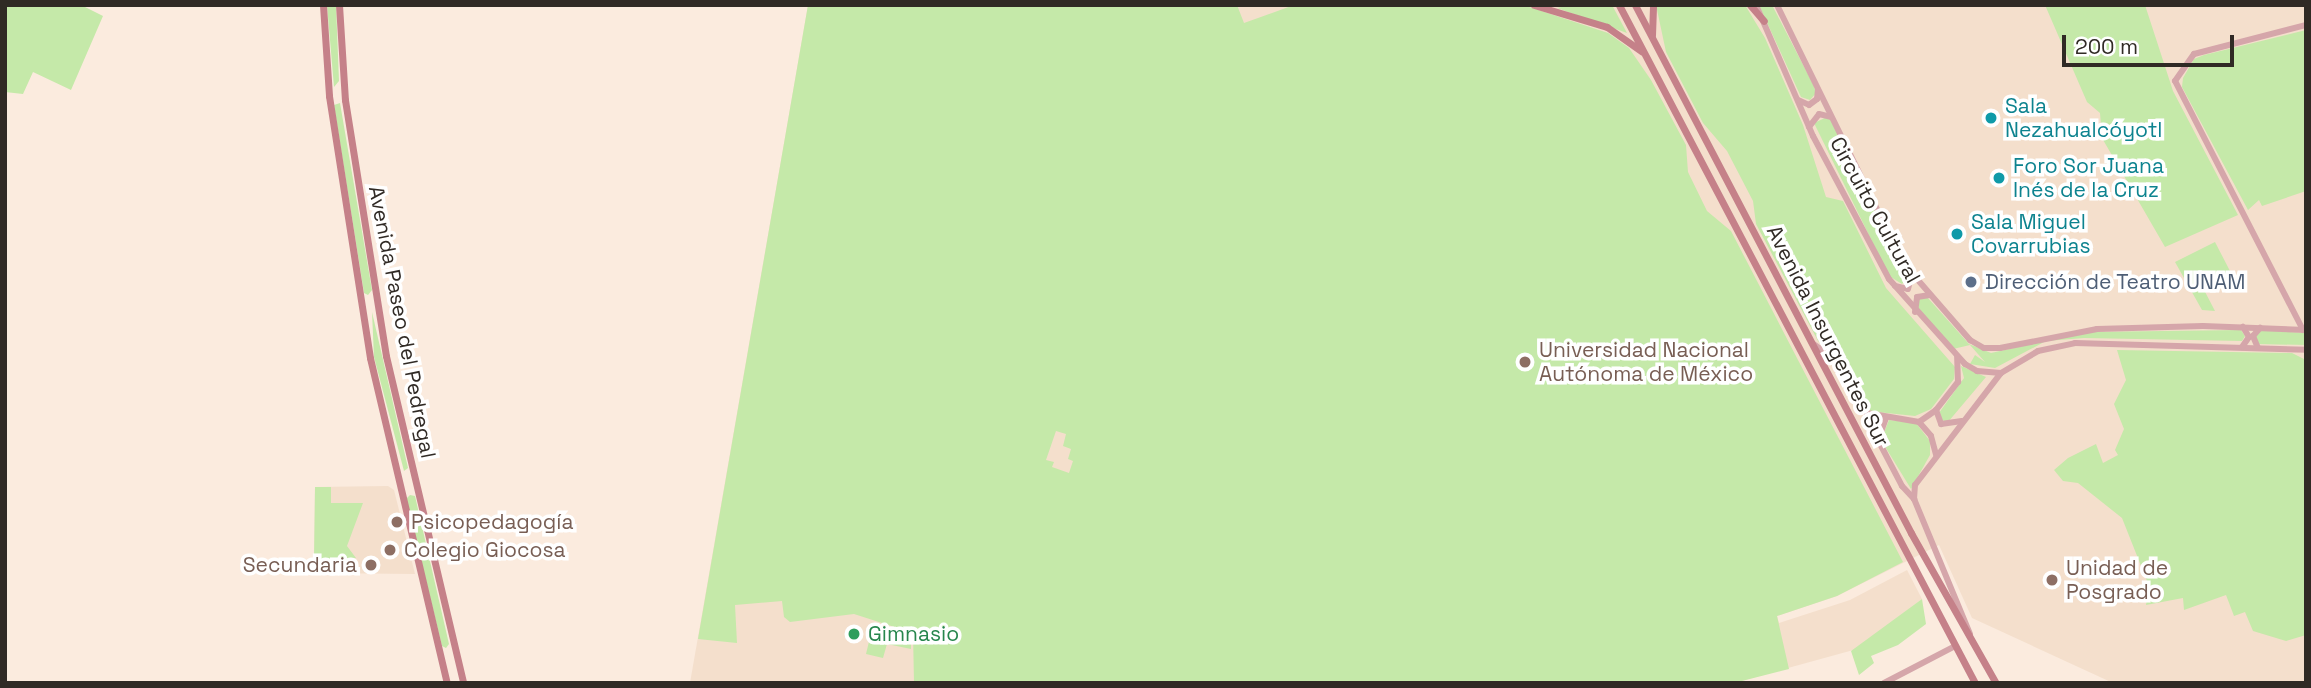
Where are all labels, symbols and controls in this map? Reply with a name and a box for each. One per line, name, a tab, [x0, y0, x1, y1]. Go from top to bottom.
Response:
scale bar	[2066, 21, 2238, 65]
text: 200 m	[2075, 33, 2138, 60]
place label: Sala Nezahualcóyotl	[2005, 93, 2162, 143]
marker: Sala Nezahualcóyotl	[1983, 110, 1999, 126]
street label: Circuito Cultural	[1824, 133, 1926, 287]
place label: Foro Sor Juana Inés de la Cruz	[2013, 153, 2164, 203]
marker: Foro Sor Juana Inés de la Cruz	[1991, 170, 2007, 186]
street label: Avenida Paseo del Pedregal	[363, 184, 441, 460]
place label: Sala Miguel Covarrubias	[1971, 209, 2091, 259]
street label: Avenida Insurgentes Sur	[1761, 221, 1895, 451]
marker: Sala Miguel Covarrubias	[1949, 226, 1965, 242]
place label: Dirección de Teatro UNAM	[1985, 269, 2246, 295]
marker: Dirección de Teatro UNAM	[1963, 274, 1979, 290]
place label: Universidad Nacional Autónoma de México	[1539, 337, 1753, 387]
marker: Universidad Nacional Autónoma de México	[1517, 354, 1533, 370]
place label: Psicopedagogía	[411, 509, 574, 535]
marker: Psicopedagogía	[389, 514, 405, 530]
place label: Colegio Giocosa	[404, 537, 566, 563]
marker: Colegio Giocosa	[382, 542, 398, 558]
place label: Secundaria	[243, 552, 357, 578]
place label: Unidad de Posgrado	[2066, 555, 2168, 605]
marker: Secundaria	[363, 557, 379, 573]
marker: Unidad de Posgrado	[2044, 572, 2060, 588]
place label: Gimnasio	[868, 621, 959, 647]
marker: Gimnasio	[846, 626, 862, 642]

